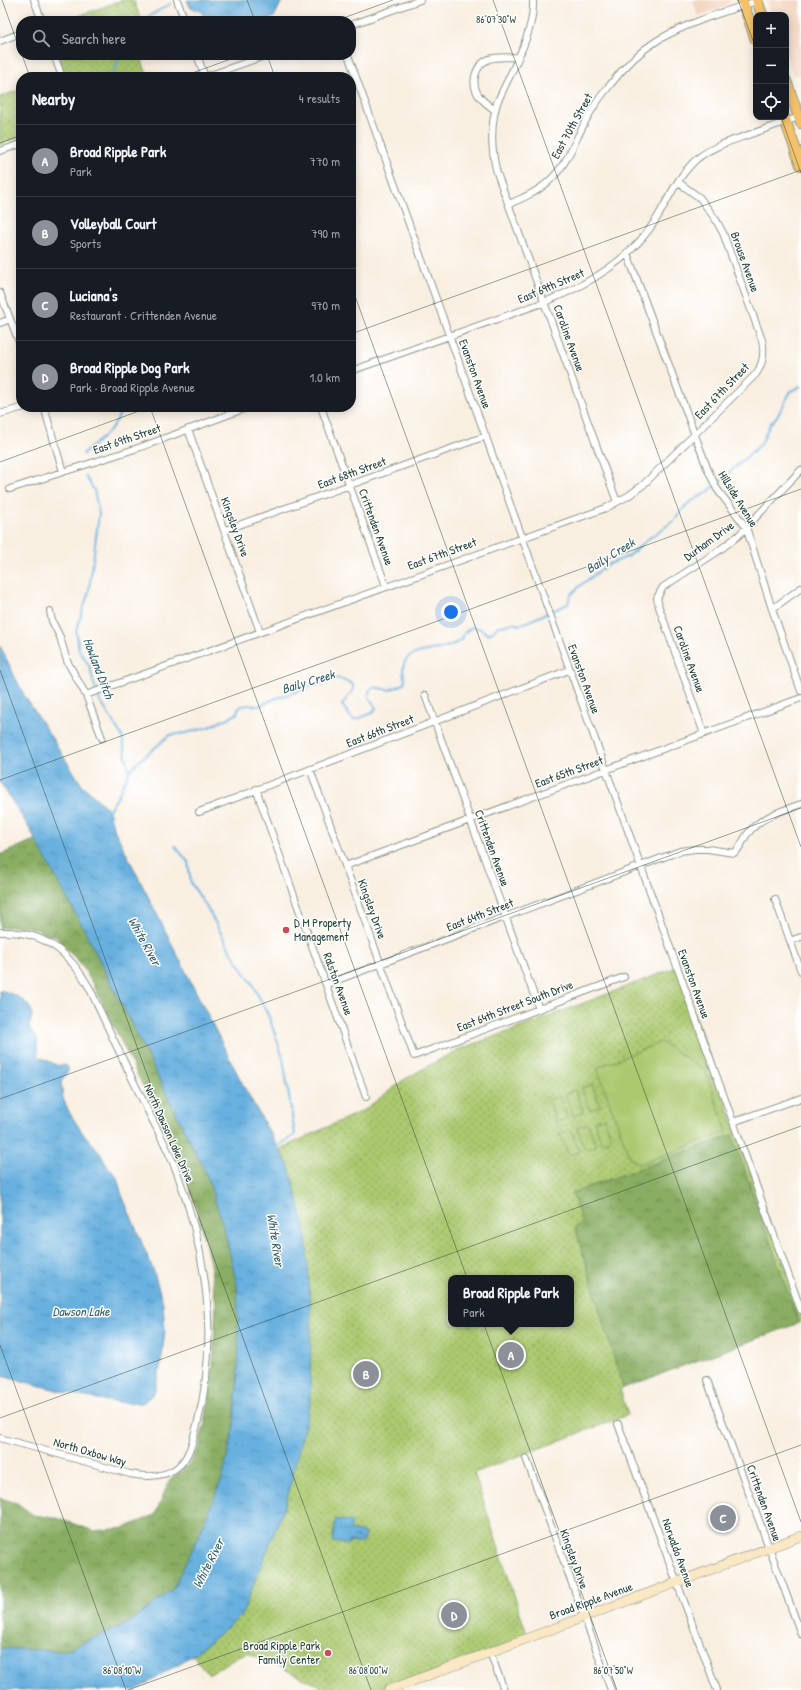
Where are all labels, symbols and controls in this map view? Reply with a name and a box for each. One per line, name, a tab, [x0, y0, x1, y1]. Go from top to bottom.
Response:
map controls	[753, 12, 789, 120]
button: +	[753, 12, 789, 48]
text: 86°07'30"W	[476, 13, 517, 26]
search box	[16, 16, 356, 60]
icon: search	[30, 27, 52, 49]
text: Search here	[62, 28, 126, 49]
button: −	[753, 48, 789, 84]
button: locate	[753, 84, 789, 120]
text: Nearby	[32, 87, 75, 110]
text: 4 results	[299, 89, 340, 107]
street label: East 70th Street	[547, 89, 597, 162]
text: Broad Ripple Park	[70, 141, 166, 162]
text: A	[42, 152, 48, 170]
text: 770 m	[309, 152, 340, 170]
text: Park	[70, 162, 92, 180]
text: Volleyball Court	[70, 213, 156, 234]
text: B	[42, 224, 48, 242]
text: 790 m	[311, 224, 340, 242]
street label: Brouse Avenue	[727, 229, 764, 295]
text: Sports	[70, 234, 101, 252]
street label: East 69th Street	[515, 264, 587, 307]
text: Luciana's	[70, 285, 118, 306]
text: C	[41, 296, 49, 314]
text: 970 m	[311, 296, 340, 314]
street label: Caroline Avenue	[550, 302, 590, 374]
text: Restaurant · Crittenden Avenue	[70, 306, 217, 324]
street label: Evanston Avenue	[455, 337, 496, 411]
text: Broad Ripple Dog Park	[70, 357, 189, 378]
street label: East 67th Street	[690, 358, 753, 422]
text: D	[42, 368, 48, 386]
text: 1.0 km	[309, 368, 340, 386]
text: Park · Broad Ripple Avenue	[70, 378, 195, 396]
street label: East 69th Street	[91, 419, 164, 458]
street label: East 68th Street	[315, 452, 389, 493]
street label: Hillside Avenue	[714, 467, 763, 530]
street label: Crittenden Avenue	[355, 486, 398, 568]
street label: Kingsley Drive	[217, 494, 254, 559]
street label: Durham Drive	[680, 516, 737, 565]
water label: Baily Creek	[582, 532, 639, 577]
street label: East 67th Street	[405, 533, 479, 574]
your location	[441, 602, 461, 622]
street label: Caroline Avenue	[670, 623, 710, 695]
water label: Howland Ditch	[79, 635, 119, 702]
street label: Evanston Avenue	[564, 642, 605, 716]
water label: Baily Creek	[279, 664, 338, 698]
street label: East 66th Street	[344, 710, 417, 751]
street label: East 65th Street	[532, 751, 606, 792]
street label: Crittenden Avenue	[471, 807, 514, 889]
street label: Kingsley Drive	[354, 876, 391, 941]
street label: East 64th Street	[444, 894, 517, 935]
water label: White River	[124, 913, 167, 970]
place label: D M Property Management	[294, 914, 351, 945]
marker: D M Property Management	[281, 925, 291, 935]
street label: Evanston Avenue	[674, 947, 715, 1021]
street label: Ralston Avenue	[319, 950, 358, 1018]
street label: East 64th Street South Drive	[454, 975, 576, 1036]
street label: North Dawson Lake Drive	[140, 1081, 199, 1185]
water label: White River	[263, 1212, 289, 1270]
popup	[448, 1275, 574, 1327]
text: Broad Ripple Park	[463, 1282, 559, 1303]
water label: Dawson Lake	[53, 1302, 110, 1320]
text: Park	[463, 1303, 485, 1321]
pin: A	[498, 1340, 524, 1370]
pin: B	[353, 1359, 379, 1389]
street label: North Oxbow Way	[52, 1433, 129, 1470]
street label: Crittenden Avenue	[743, 1462, 786, 1544]
pin: C	[710, 1503, 736, 1533]
street label: Norwaldo Avenue	[658, 1516, 699, 1590]
street label: Kingsley Drive	[556, 1526, 593, 1591]
water label: White River	[188, 1533, 229, 1591]
street label: Broad Ripple Avenue	[547, 1578, 635, 1623]
pin: D	[441, 1600, 467, 1630]
place label: Broad Ripple Park Family Center	[243, 1637, 320, 1668]
marker: Broad Ripple Park Family Center	[323, 1648, 333, 1658]
text: 86°08'10"W	[103, 1664, 142, 1677]
text: 86°08'00"W	[348, 1664, 388, 1677]
text: 86°07'50"W	[593, 1664, 634, 1677]

